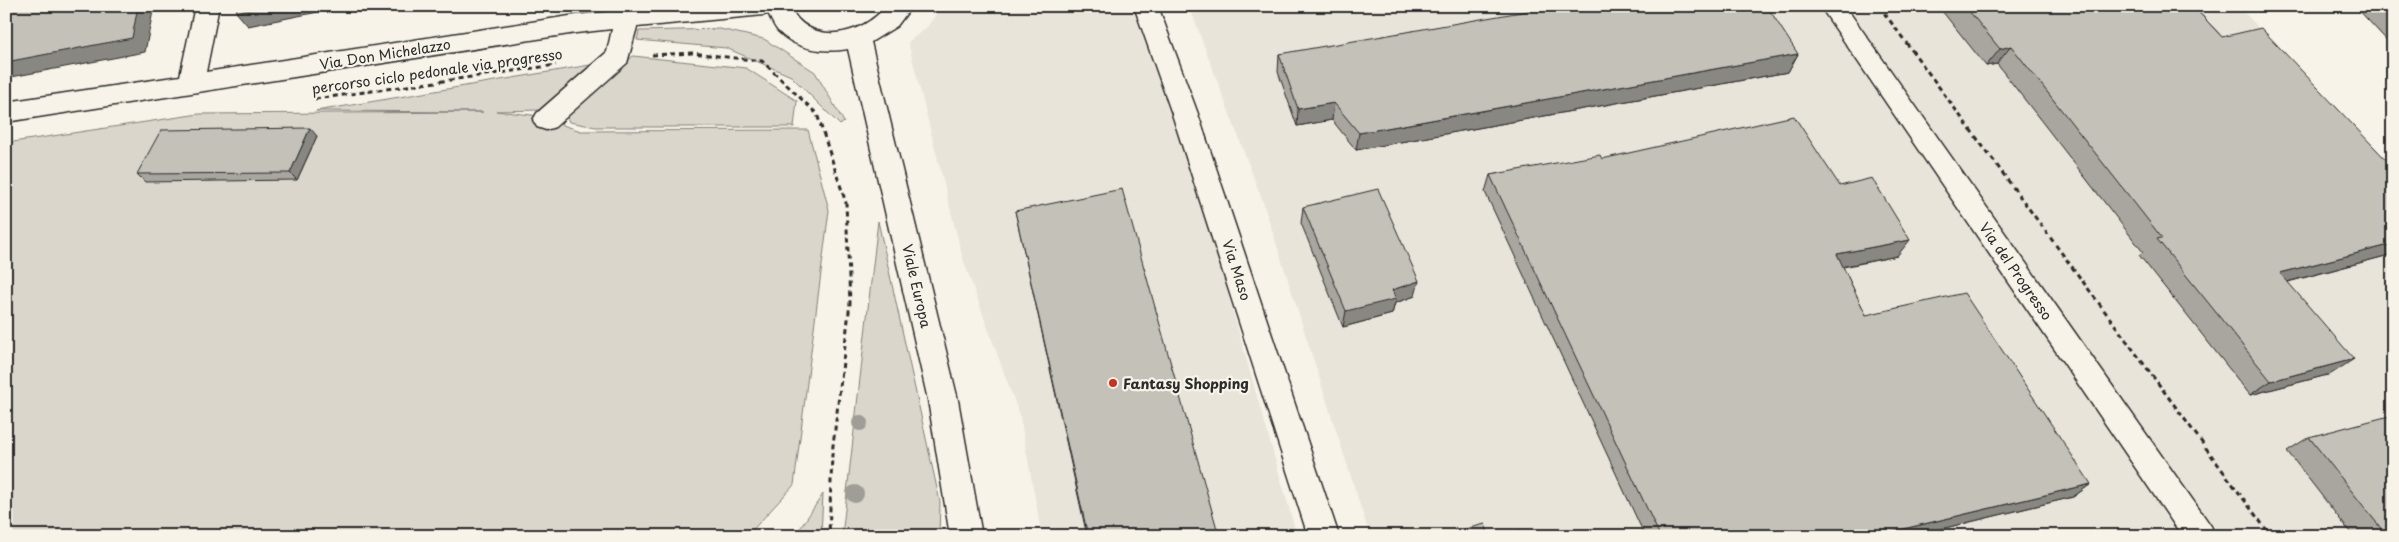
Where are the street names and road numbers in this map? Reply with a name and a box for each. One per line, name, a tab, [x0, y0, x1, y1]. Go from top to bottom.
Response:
street label: Via Don Michelazzo	[318, 33, 452, 75]
street label: percorso ciclo pedonale via progresso	[310, 43, 564, 99]
street label: Via del Progresso	[1974, 218, 2058, 324]
street label: Via Maso	[1217, 237, 1257, 303]
street label: Viale Europa	[897, 242, 937, 330]

